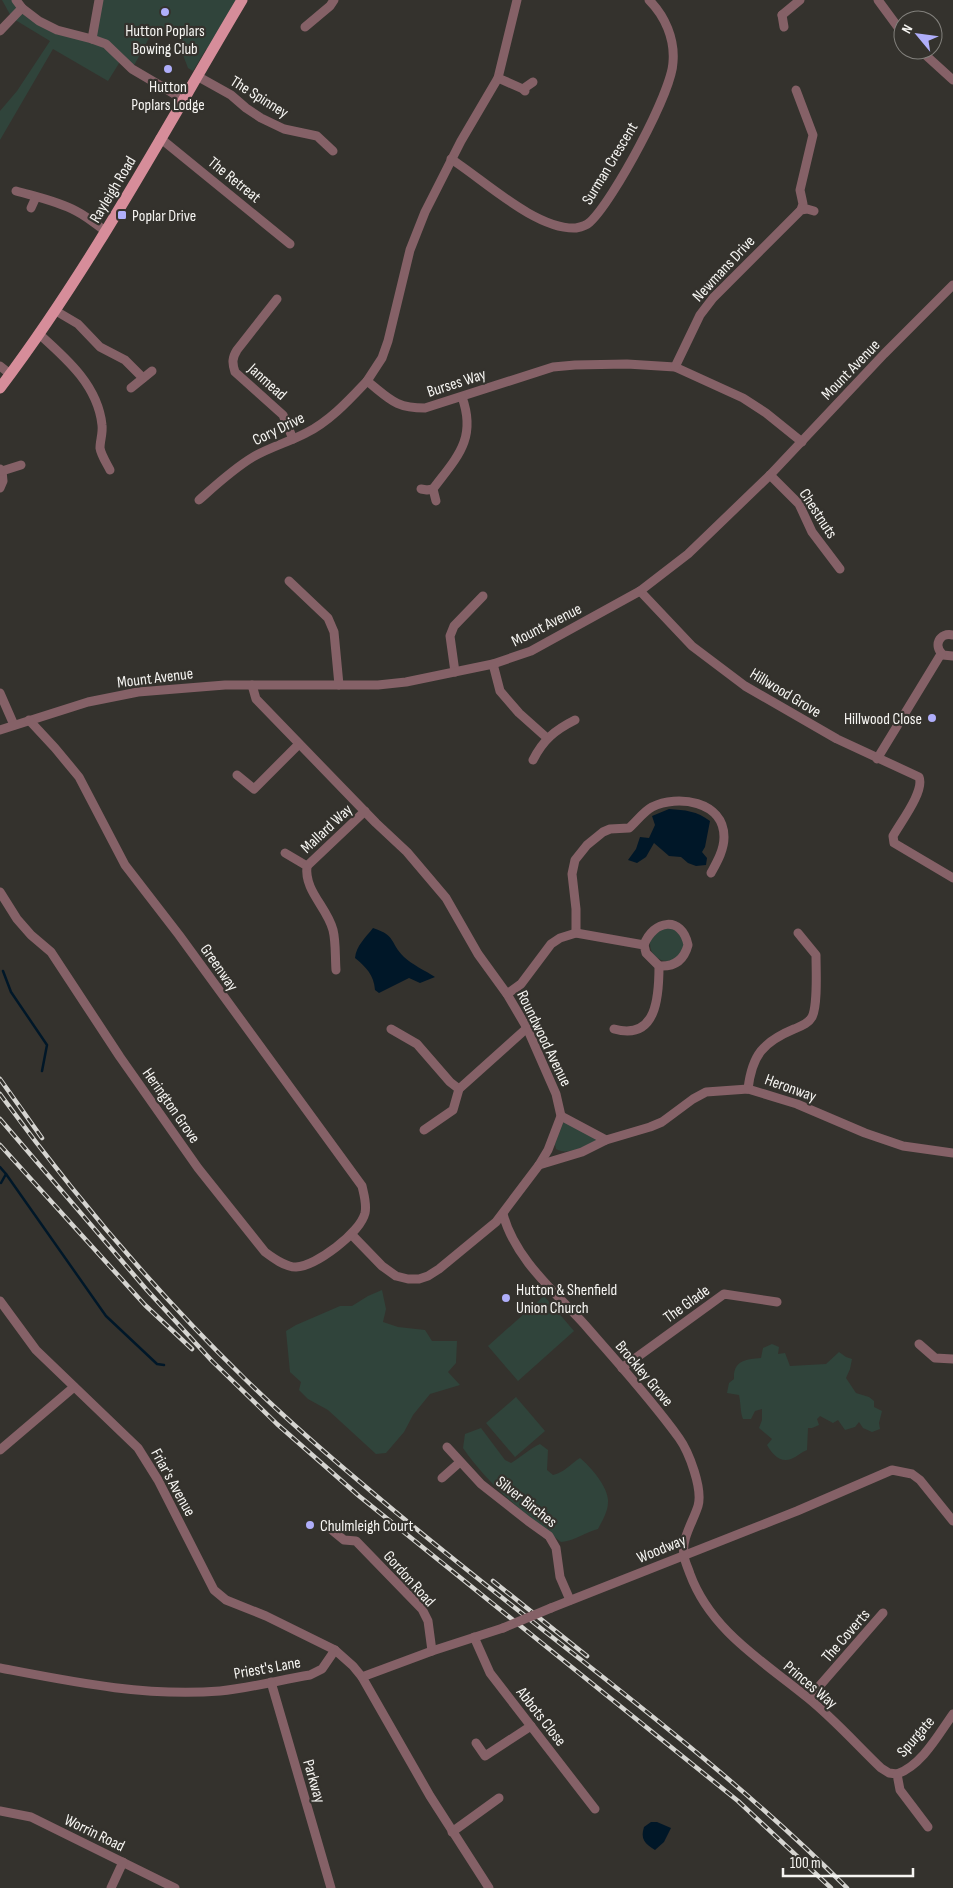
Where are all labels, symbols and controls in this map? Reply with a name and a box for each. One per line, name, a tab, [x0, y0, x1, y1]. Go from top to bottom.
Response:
marker: Hutton Poplars Bowing Club	[159, 6, 171, 18]
north arrow	[893, 10, 943, 60]
place label: Hutton Poplars Bowing Club	[125, 22, 205, 59]
text: N	[898, 22, 916, 36]
marker: Hutton Poplars Lodge	[162, 63, 174, 75]
street label: The Spinney	[227, 72, 292, 123]
place label: Hutton Poplars Lodge	[131, 78, 205, 115]
street label: Surman Crescent	[578, 119, 642, 208]
street label: Rayleigh Road	[86, 153, 141, 226]
street label: The Retreat	[204, 153, 264, 207]
place label: Poplar Drive	[132, 207, 196, 226]
marker: Poplar Drive	[116, 209, 128, 221]
street label: Newmans Drive	[689, 232, 759, 306]
street label: Mount Avenue	[818, 336, 884, 404]
street label: Janmead	[243, 359, 290, 405]
street label: Burses Way	[425, 365, 488, 402]
street label: Cory Drive	[249, 409, 308, 450]
street label: Chestnuts	[795, 485, 841, 543]
street label: Mount Avenue	[508, 600, 585, 651]
street label: Mount Avenue	[116, 664, 194, 693]
street label: Hillwood Grove	[746, 665, 824, 722]
place label: Hillwood Close	[844, 710, 922, 729]
marker: Hillwood Close	[926, 712, 938, 724]
street label: Mallard Way	[297, 800, 357, 858]
street label: Greenway	[196, 941, 242, 995]
street label: Roundwood Avenue	[512, 987, 575, 1090]
street label: Herington Grove	[138, 1065, 204, 1147]
street label: Heronway	[762, 1070, 819, 1106]
place label: Hutton & Shenfield Union Church	[516, 1281, 617, 1318]
street label: The Glade	[660, 1281, 714, 1327]
marker: Hutton & Shenfield Union Church	[500, 1292, 512, 1304]
street label: Brockley Grove	[611, 1337, 677, 1411]
street label: Friar's Avenue	[146, 1446, 199, 1520]
street label: Silver Birches	[492, 1472, 561, 1532]
place label: Chulmleigh Court	[320, 1517, 413, 1536]
marker: Chulmleigh Court	[304, 1519, 316, 1531]
street label: Woodway	[634, 1531, 689, 1568]
street label: Gordon Road	[379, 1547, 439, 1611]
street label: The Coverts	[818, 1605, 874, 1666]
street label: Priest's Lane	[232, 1653, 302, 1684]
street label: Princes Way	[779, 1657, 841, 1713]
street label: Abbots Close	[511, 1683, 570, 1750]
street label: Spurgate	[893, 1713, 939, 1761]
street label: Parkway	[298, 1757, 329, 1805]
street label: Worrin Road	[61, 1811, 128, 1856]
scale bar	[783, 1846, 913, 1878]
text: 100 m	[790, 1854, 821, 1873]

